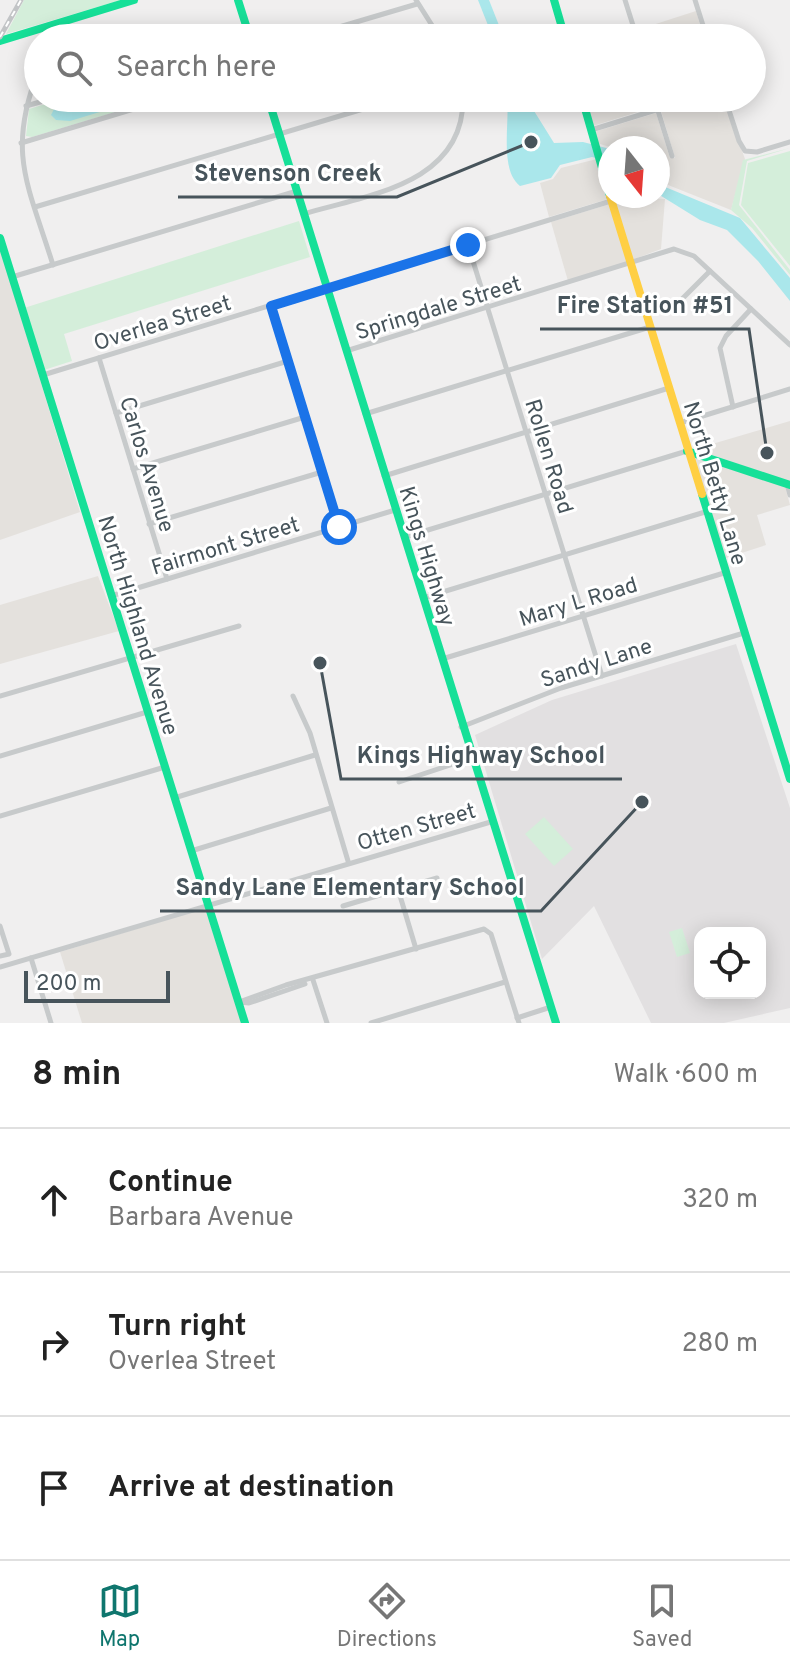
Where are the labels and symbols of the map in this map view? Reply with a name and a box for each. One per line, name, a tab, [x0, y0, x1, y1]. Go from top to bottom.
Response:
north arrow	[598, 136, 670, 208]
callout: Stevenson Creek	[178, 149, 397, 197]
text: Stevenson Creek	[194, 160, 382, 190]
route end	[450, 227, 486, 263]
street label: Springdale Street	[353, 271, 525, 347]
callout: Fire Station #51	[540, 281, 749, 329]
street label: Overlea Street	[91, 291, 235, 358]
text: Fire Station #51	[557, 292, 733, 322]
street label: Carlos Avenue	[112, 394, 179, 536]
street label: Rollen Road	[517, 396, 578, 517]
street label: North Betty Lane	[676, 399, 751, 569]
street label: Kings Highway	[392, 483, 460, 630]
route start	[321, 509, 357, 545]
street label: Fairmont Street	[148, 512, 303, 583]
street label: North Highland Avenue	[90, 513, 183, 739]
street label: Mary L Road	[516, 573, 641, 634]
street label: Sandy Lane	[538, 634, 656, 695]
callout: Kings Highway School	[341, 731, 622, 779]
text: Kings Highway School	[357, 742, 605, 772]
street label: Otten Street	[354, 799, 479, 858]
callout: Sandy Lane Elementary School	[160, 863, 541, 911]
text: Sandy Lane Elementary School	[175, 874, 525, 904]
scale bar	[24, 967, 170, 1003]

